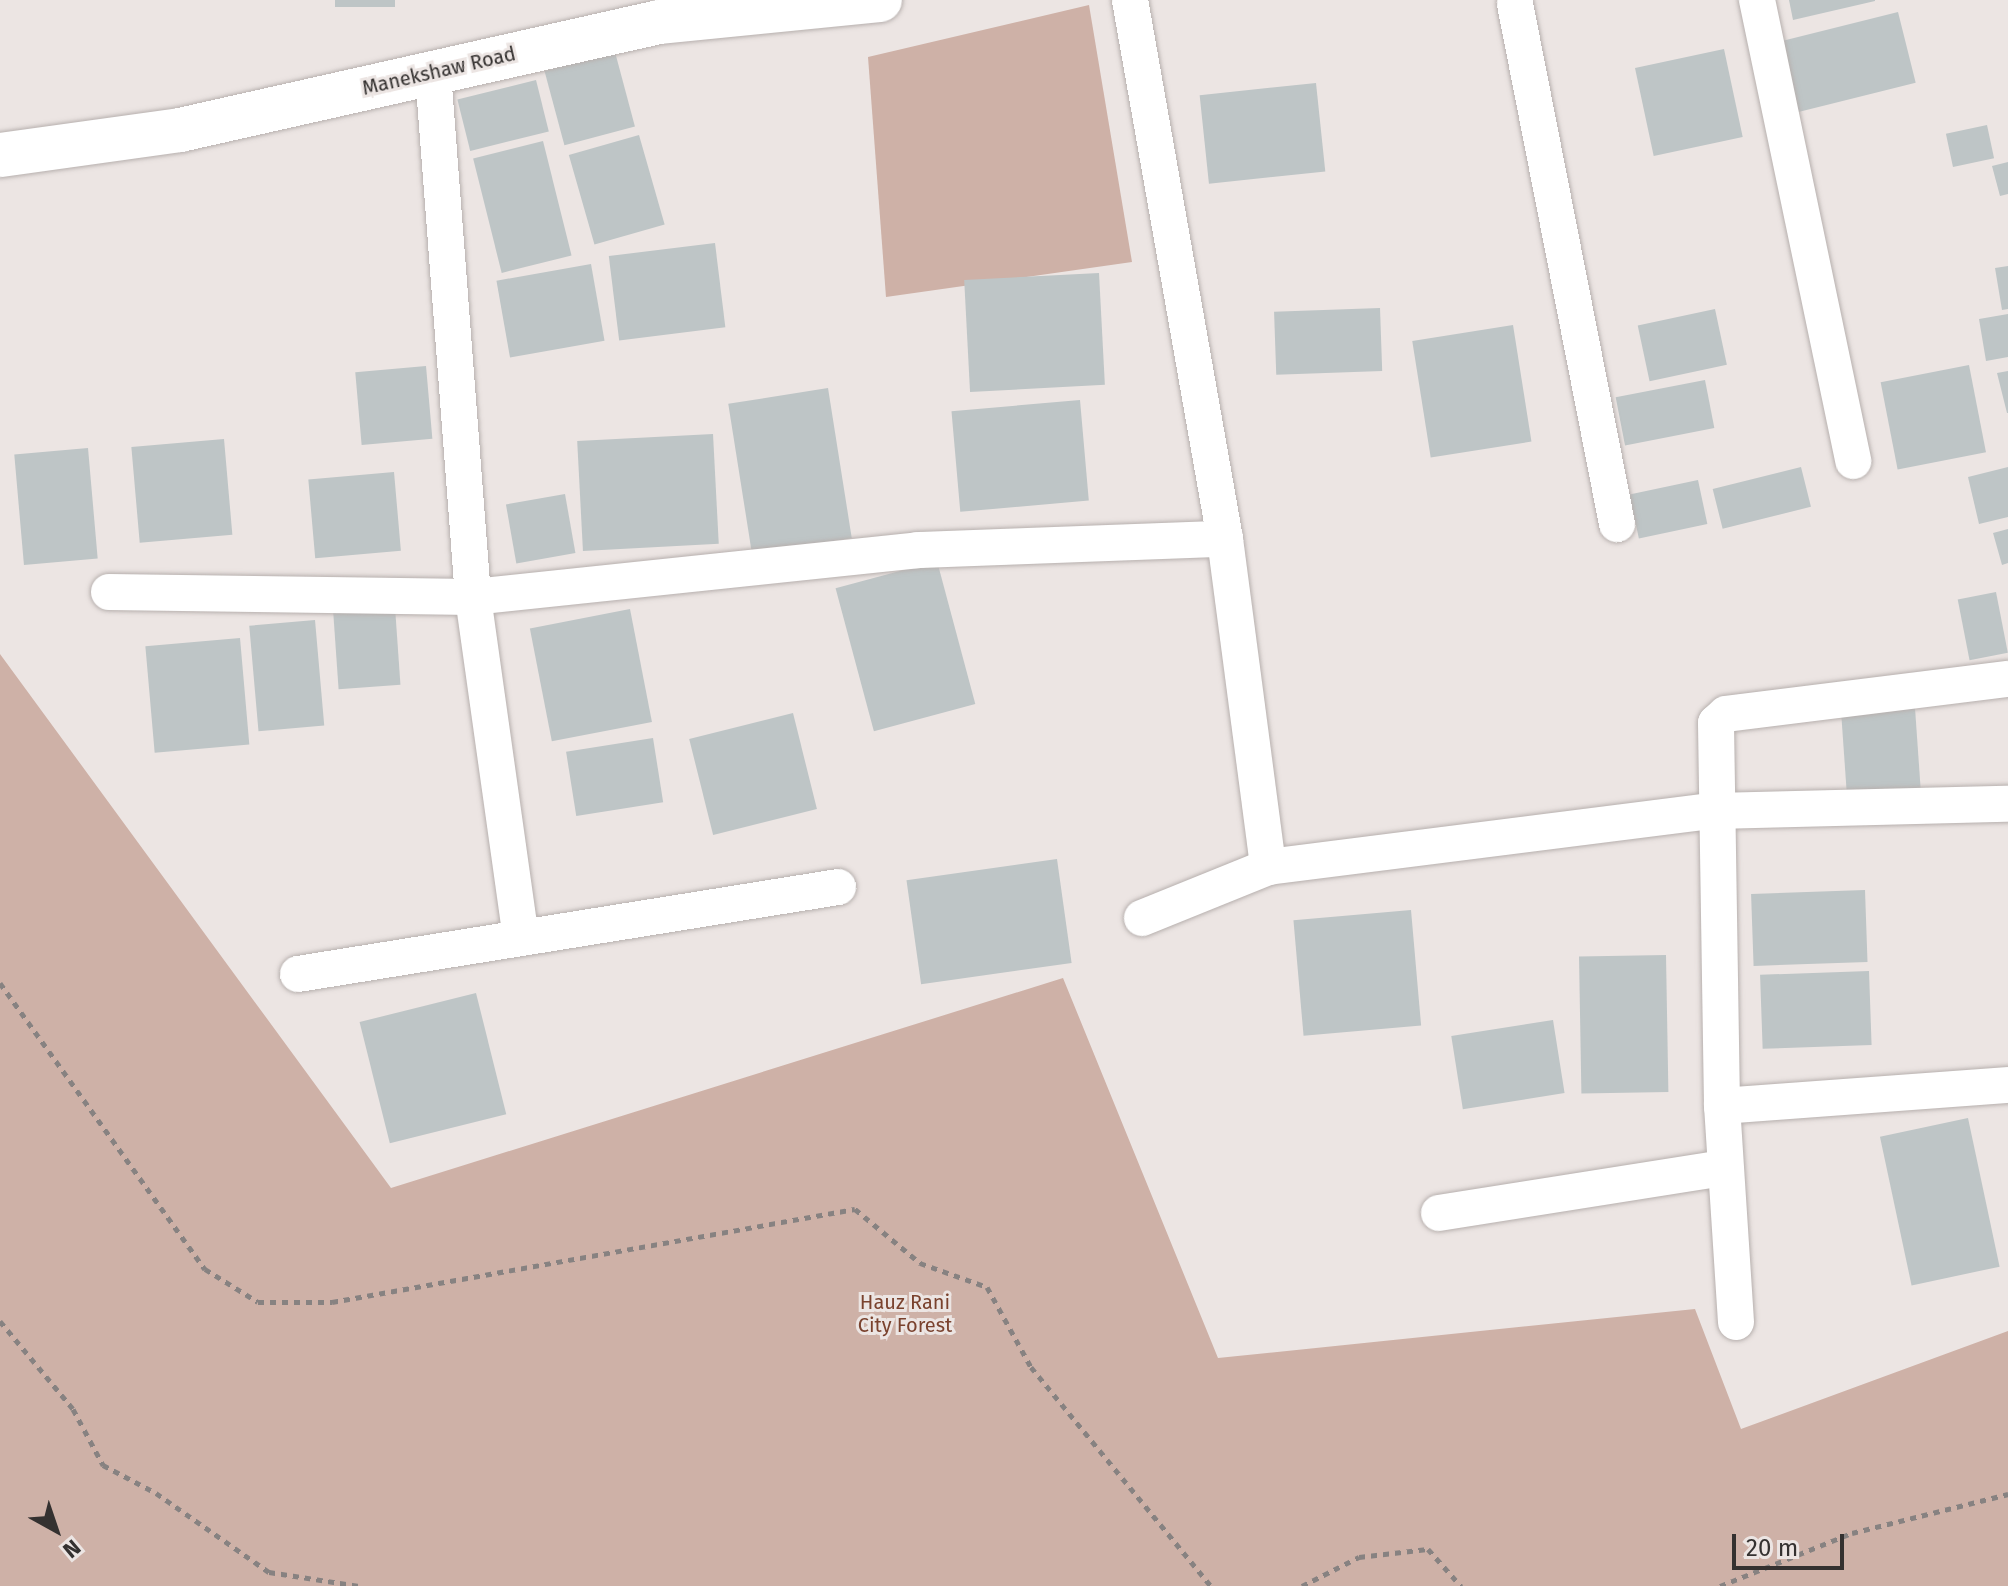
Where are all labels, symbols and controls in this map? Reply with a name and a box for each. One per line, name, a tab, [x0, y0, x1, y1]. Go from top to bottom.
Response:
street label: Manekshaw Road	[360, 42, 518, 100]
park label: Hauz Rani City Forest	[858, 1290, 952, 1337]
north arrow	[16, 1490, 96, 1570]
scale bar	[1736, 1518, 1848, 1568]
text: N	[57, 1534, 86, 1564]
text: 20 m	[1746, 1534, 1798, 1562]

